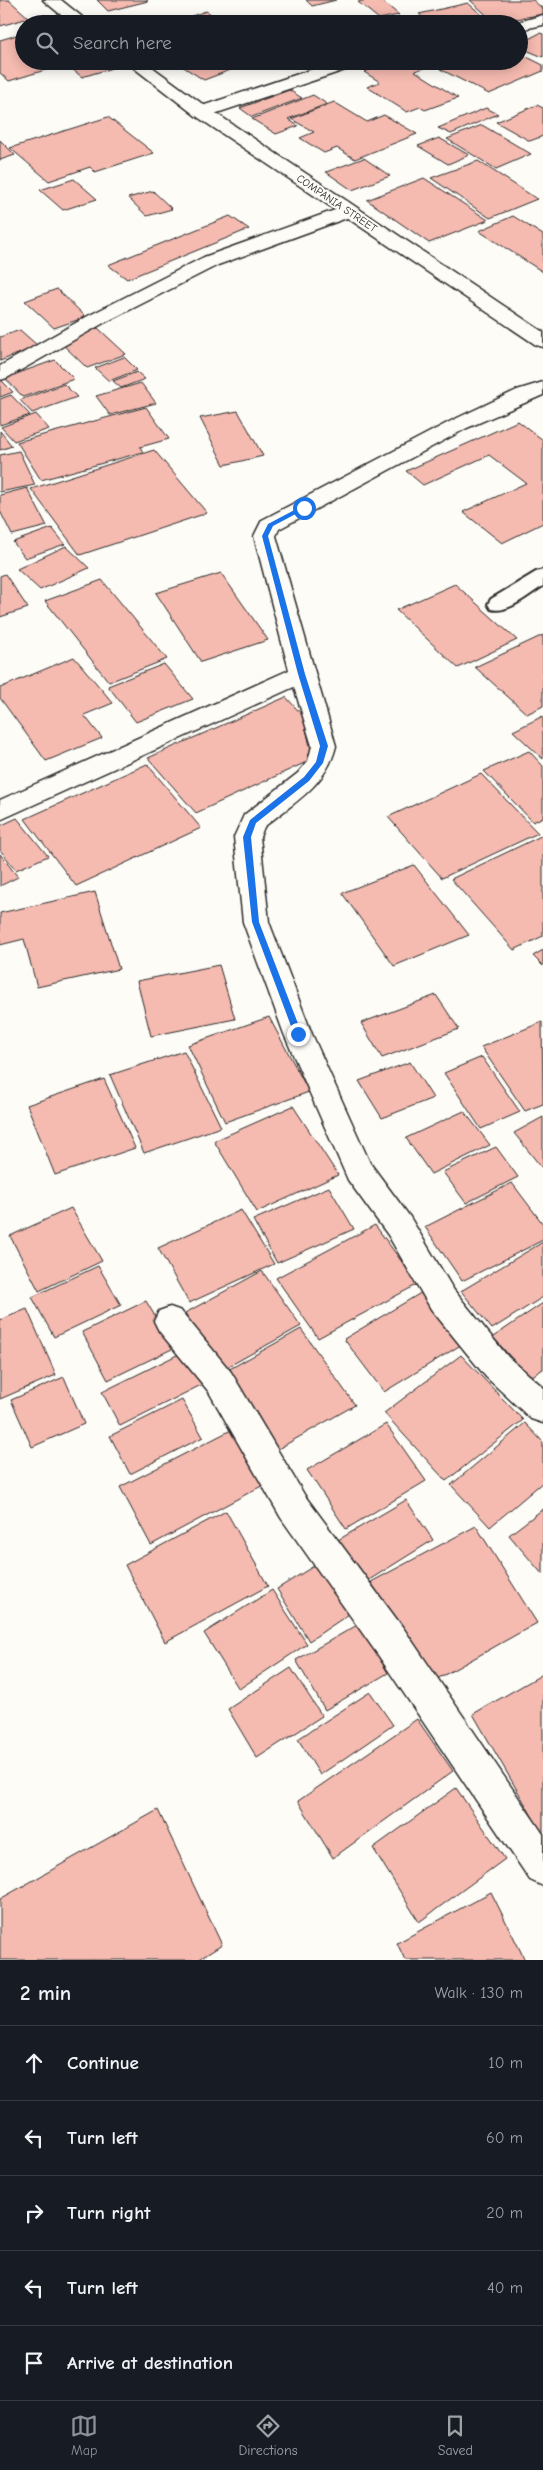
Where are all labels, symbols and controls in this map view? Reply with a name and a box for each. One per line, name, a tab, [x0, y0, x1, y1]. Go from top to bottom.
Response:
search box	[15, 15, 528, 70]
icon: search	[33, 29, 61, 57]
text: Search here	[73, 32, 172, 54]
street label: COMPANIA STREET	[294, 172, 380, 235]
route start	[293, 497, 316, 520]
route end	[287, 1023, 310, 1046]
text: 2 min	[20, 1981, 71, 2005]
text: Walk · 130 m	[434, 1984, 523, 2002]
icon: ahead	[20, 2049, 48, 2077]
text: Continue	[67, 2052, 139, 2074]
text: 10 m	[488, 2054, 523, 2072]
icon: left	[20, 2124, 48, 2152]
text: Turn left	[67, 2127, 138, 2149]
text: 60 m	[486, 2129, 523, 2147]
icon: right	[20, 2199, 48, 2227]
text: Turn right	[67, 2202, 151, 2224]
text: 20 m	[486, 2204, 523, 2222]
icon: left	[20, 2274, 48, 2302]
text: Turn left	[67, 2277, 138, 2299]
text: 40 m	[487, 2279, 523, 2297]
icon: arrive	[20, 2349, 48, 2377]
text: Arrive at destination	[67, 2352, 233, 2374]
tab: Map	[70, 2412, 98, 2459]
tab: Directions	[238, 2412, 298, 2459]
tab: Saved	[438, 2412, 473, 2459]

